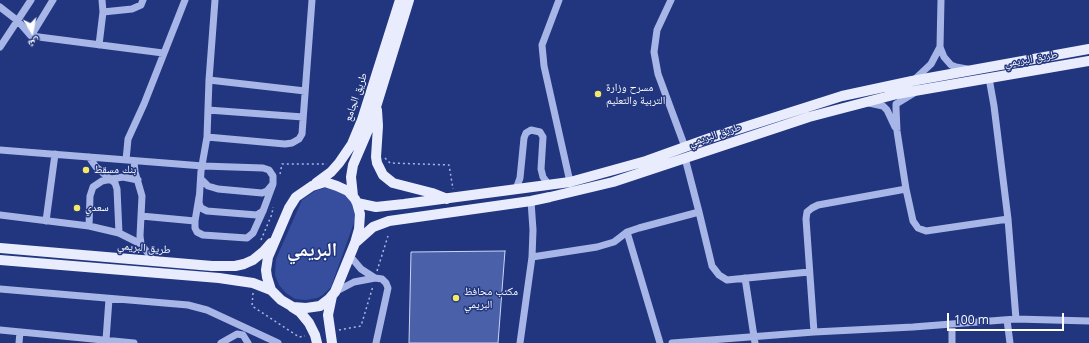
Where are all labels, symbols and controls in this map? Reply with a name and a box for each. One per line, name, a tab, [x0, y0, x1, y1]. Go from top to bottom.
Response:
north arrow	[12, 12, 52, 52]
text: ش	[27, 36, 41, 53]
street label: طريق البريمي	[1003, 48, 1059, 70]
street label: طريق الجامع	[342, 71, 370, 123]
place label: مسرح وزارة التربية والتعليم	[606, 81, 665, 107]
marker: مسرح وزارة التربية والتعليم	[593, 89, 603, 99]
street label: طريق البريمي	[687, 120, 743, 150]
place label: بنك مسقط	[94, 163, 136, 177]
marker: بنك مسقط	[81, 165, 91, 175]
place label: سعدي	[85, 201, 109, 215]
marker: سعدي	[72, 203, 82, 213]
street label: طريق البريمي	[117, 239, 171, 257]
district label: البريمي	[287, 240, 337, 262]
place label: مكتب محافظ البريمي	[464, 285, 518, 311]
marker: مكتب محافظ البريمي	[451, 293, 461, 303]
scale bar	[949, 305, 1066, 331]
text: 100 m	[954, 311, 989, 328]

